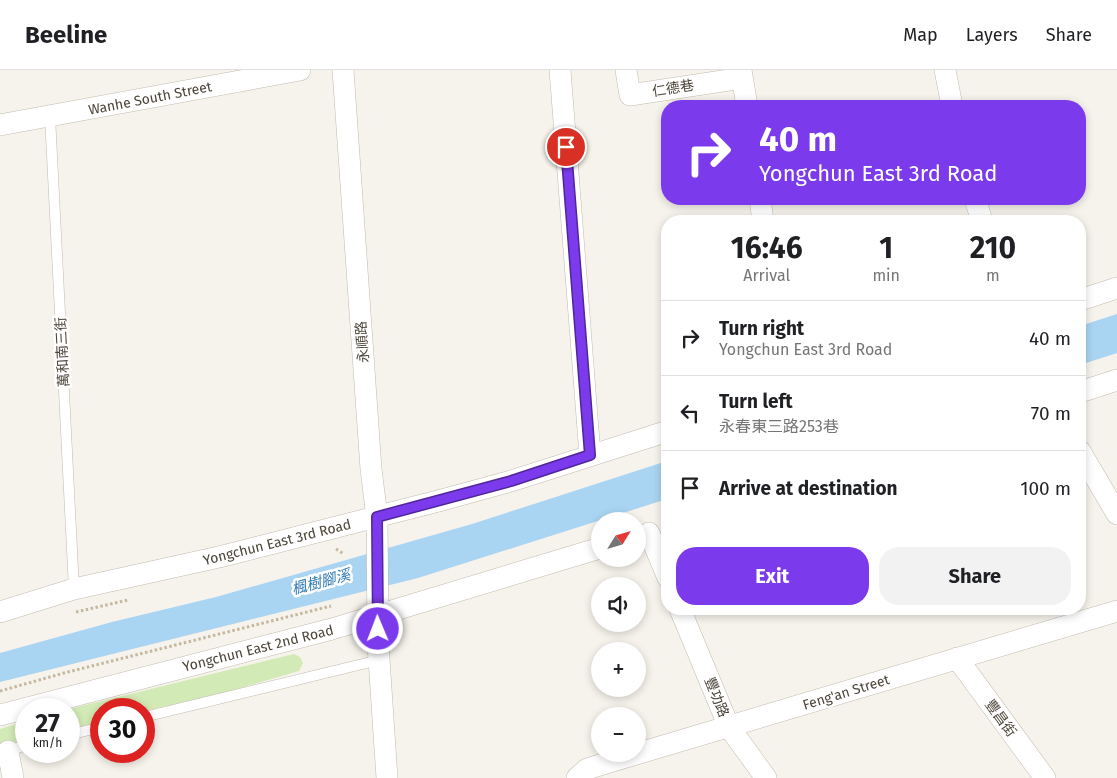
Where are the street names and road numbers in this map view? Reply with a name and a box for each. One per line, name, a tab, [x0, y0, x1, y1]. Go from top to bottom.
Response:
street label: 仁德巷	[651, 77, 695, 100]
street label: Wanhe South Street	[87, 78, 214, 119]
street label: 萬和南三街	[52, 317, 73, 387]
street label: 永順路	[353, 320, 372, 364]
street label: Yongchun East 3rd Road	[201, 516, 353, 569]
street label: Yongchun East 2nd Road	[181, 622, 335, 675]
street label: Feng'an Street	[801, 671, 893, 714]
street label: 豐功路	[701, 675, 732, 720]
street label: 豐昌街	[981, 696, 1020, 740]

